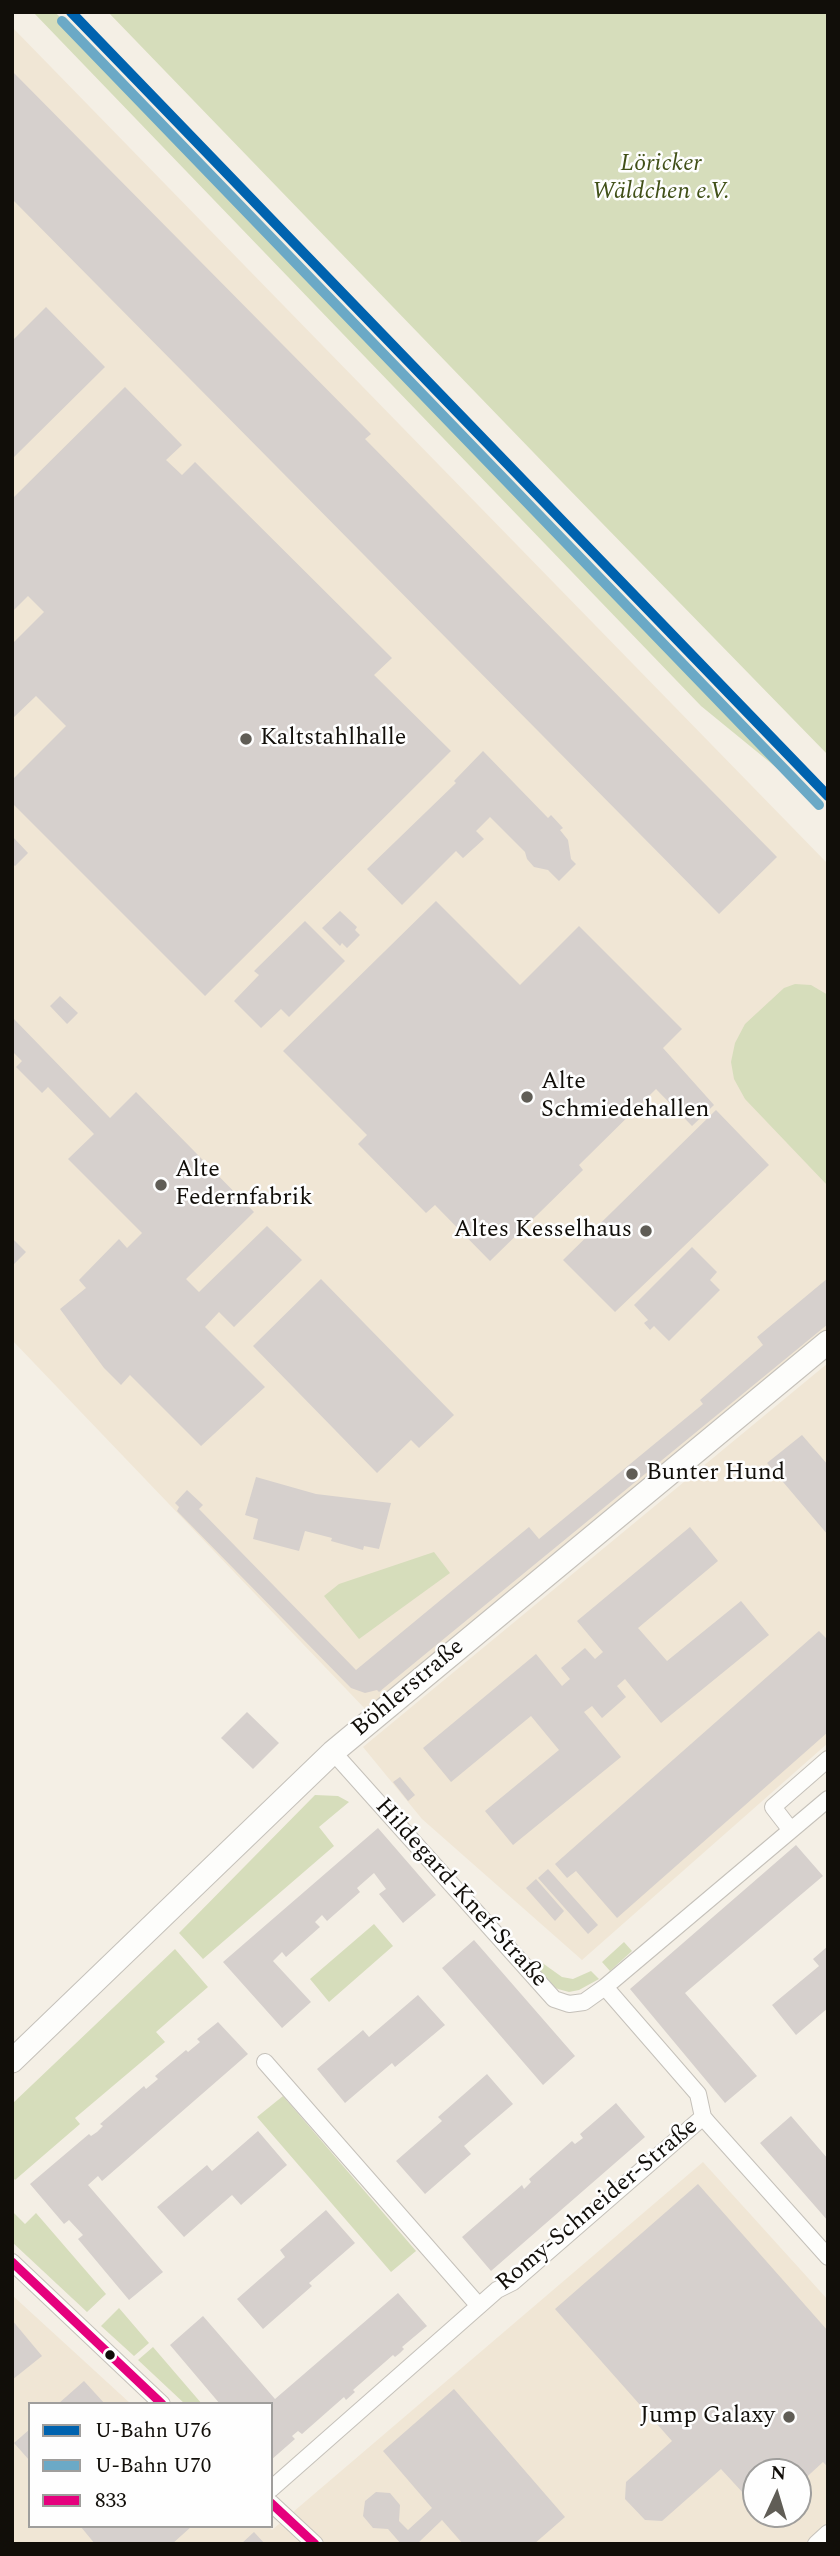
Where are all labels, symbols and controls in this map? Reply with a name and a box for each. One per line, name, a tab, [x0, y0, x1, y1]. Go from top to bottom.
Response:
park label: Löricker Wäldchen e.V.	[592, 151, 730, 207]
place label: Kaltstahlhalle	[260, 725, 406, 753]
marker: Kaltstahlhalle	[238, 731, 254, 747]
place label: Alte Schmiedehallen	[541, 1069, 710, 1125]
marker: Alte Schmiedehallen	[519, 1089, 535, 1105]
place label: Alte Federnfabrik	[175, 1157, 313, 1213]
marker: Alte Federnfabrik	[153, 1177, 169, 1193]
place label: Altes Kesselhaus	[454, 1217, 632, 1245]
marker: Altes Kesselhaus	[638, 1223, 654, 1239]
place label: Bunter Hund	[646, 1460, 785, 1488]
marker: Bunter Hund	[624, 1466, 640, 1482]
street label: Böhlerstraße	[347, 1634, 471, 1744]
street label: Hildegard-Knef-Straße	[368, 1794, 552, 1994]
street label: Romy-Schneider-Straße	[491, 2113, 705, 2299]
unlabelled marker	[103, 2348, 117, 2362]
legend	[28, 2402, 273, 2528]
place label: Jump Galaxy	[640, 2403, 775, 2431]
marker: Jump Galaxy	[781, 2409, 797, 2425]
text: U-Bahn U76	[95, 2415, 211, 2447]
text: U-Bahn U70	[95, 2450, 211, 2482]
north arrow	[742, 2458, 812, 2528]
text: N	[770, 2459, 787, 2489]
text: 833	[95, 2485, 127, 2517]

